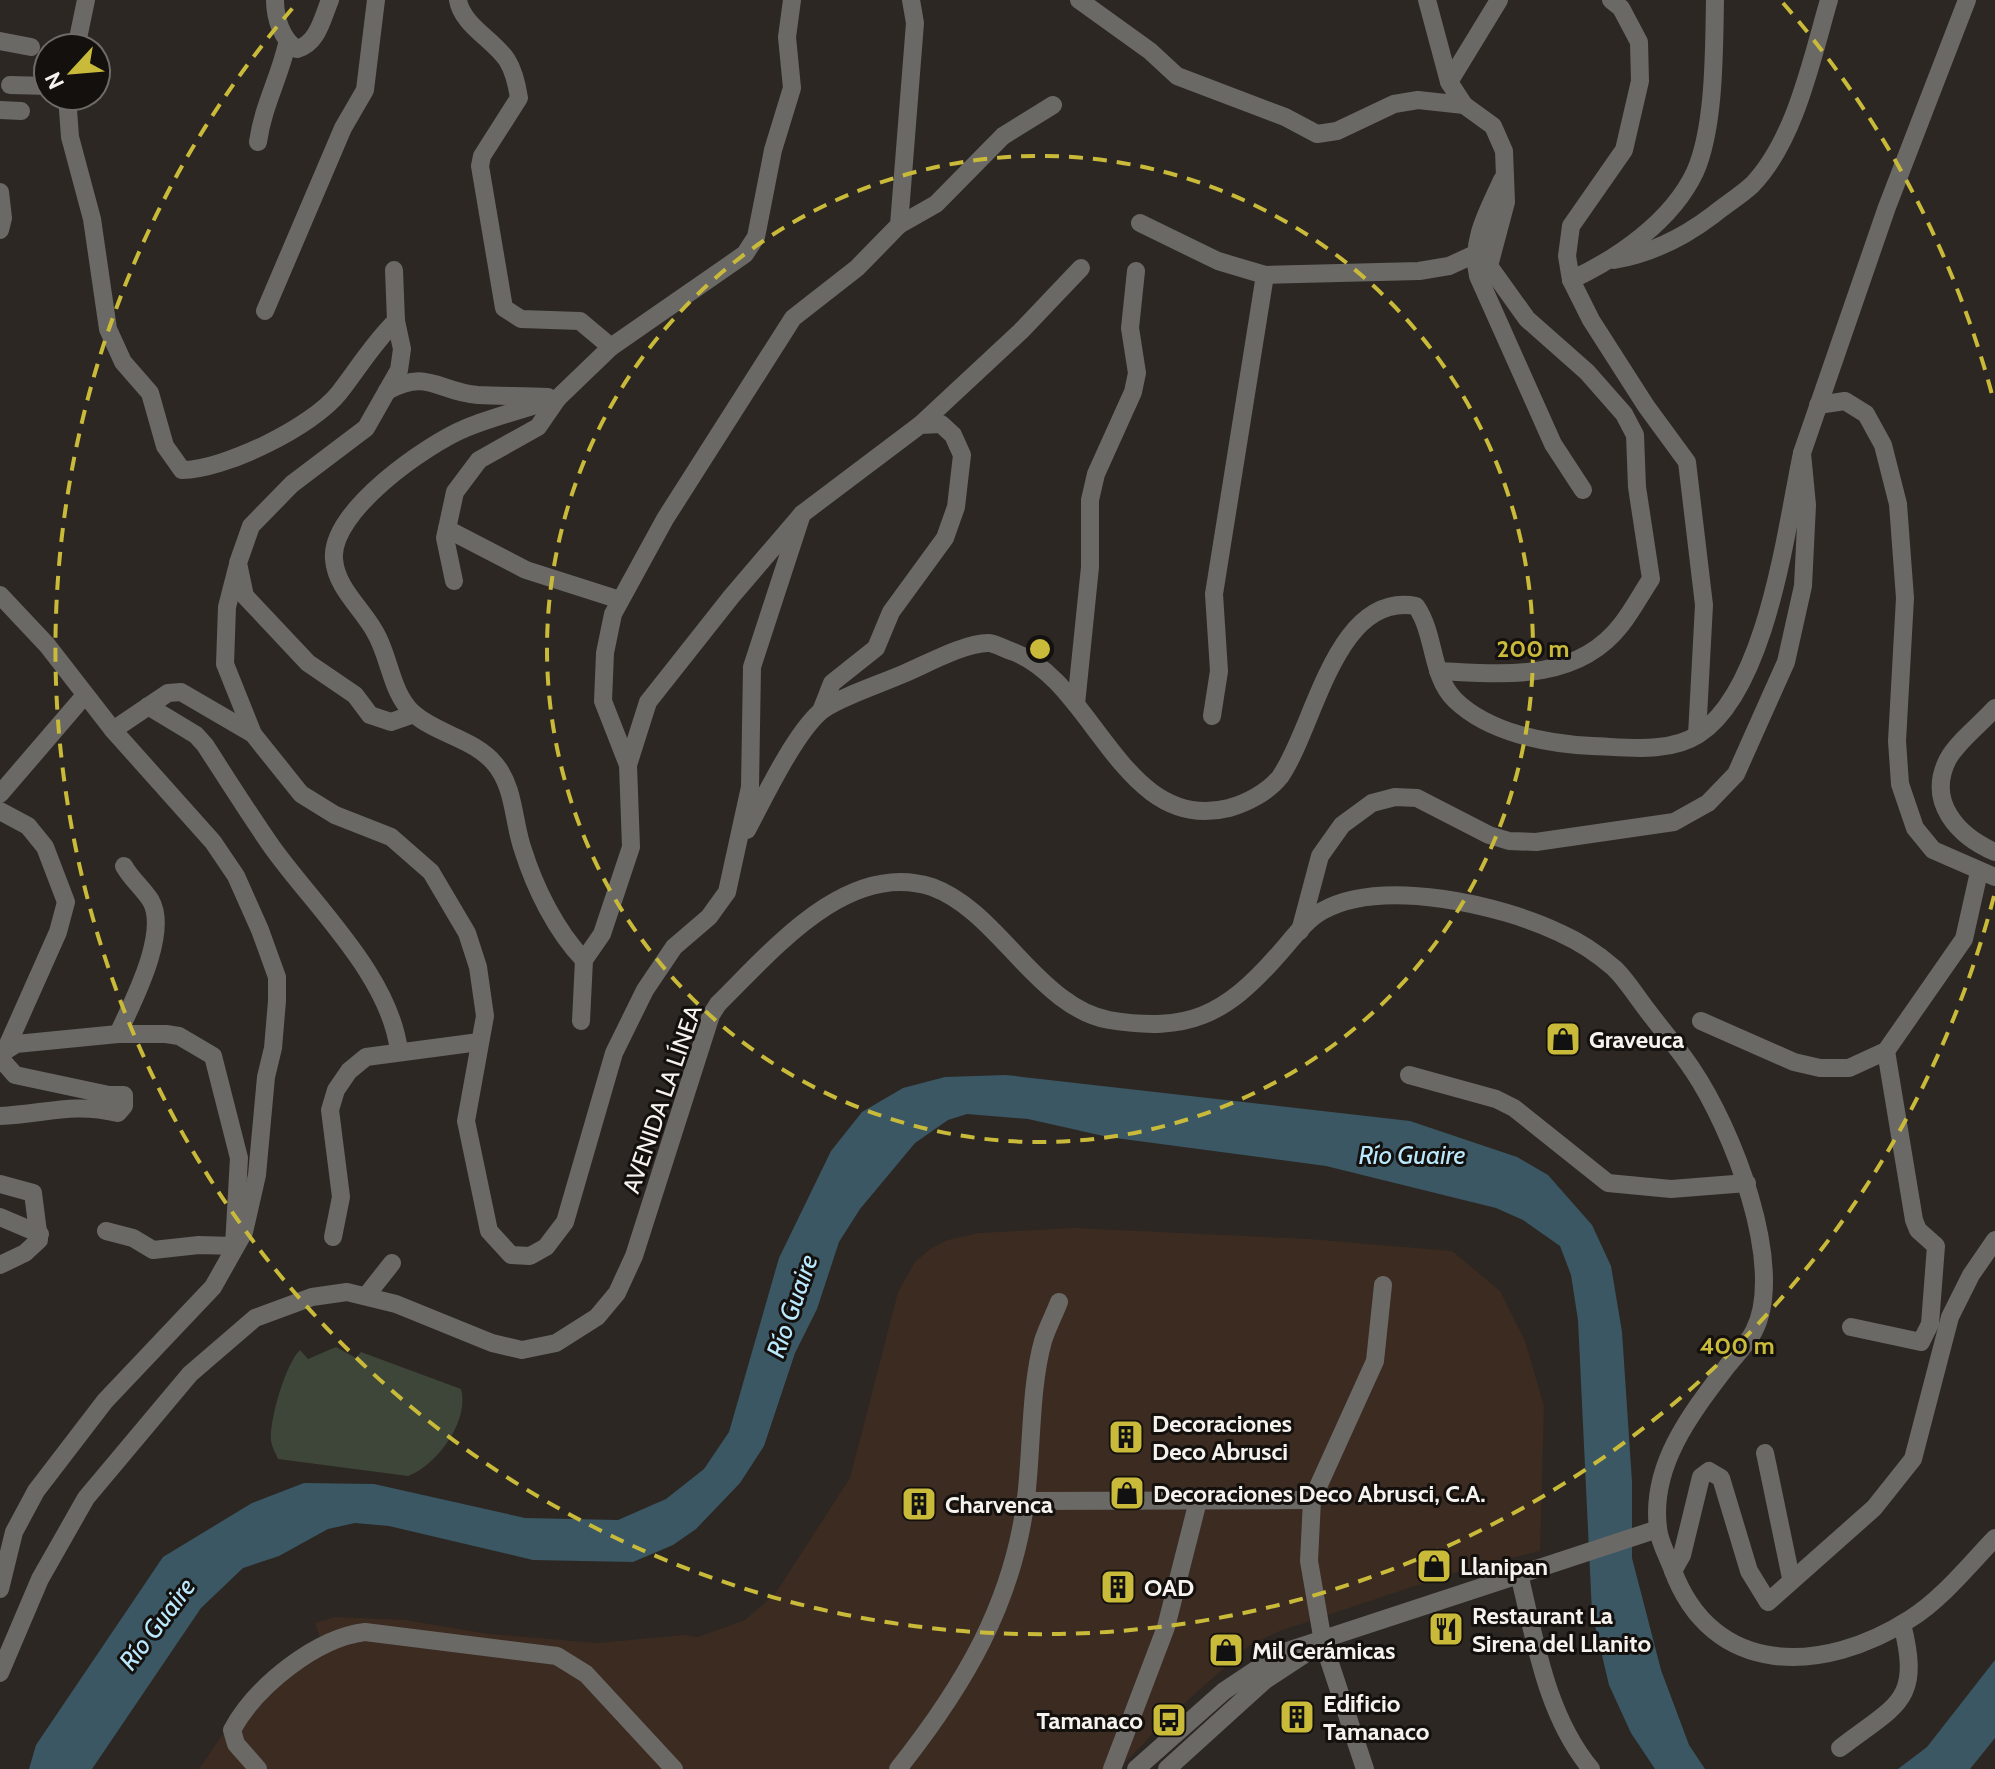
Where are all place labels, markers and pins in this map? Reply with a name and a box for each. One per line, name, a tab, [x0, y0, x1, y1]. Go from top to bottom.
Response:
centre of rings	[1026, 635, 1054, 663]
shop icon: Graveuca	[1544, 1020, 1582, 1058]
place label: Graveuca	[1589, 1025, 1684, 1054]
place label: Decoraciones Deco Abrusci	[1152, 1409, 1292, 1466]
building icon: Decoraciones Deco Abrusci	[1107, 1418, 1145, 1456]
shop icon: Decoraciones Deco Abrusci, C.A.	[1108, 1474, 1146, 1512]
place label: Decoraciones Deco Abrusci, C.A.	[1153, 1479, 1486, 1508]
building icon: Charvenca	[900, 1485, 938, 1523]
place label: Charvenca	[945, 1490, 1053, 1519]
shop icon: Llanipan	[1415, 1547, 1453, 1585]
place label: Llanipan	[1460, 1552, 1548, 1581]
building icon: OAD	[1099, 1568, 1137, 1606]
place label: OAD	[1144, 1573, 1194, 1602]
place label: Restaurant La Sirena del Llanito	[1472, 1601, 1651, 1658]
restaurant icon: Restaurant La Sirena del Llanito	[1427, 1610, 1465, 1648]
shop icon: Mil Cerámicas	[1207, 1631, 1245, 1669]
place label: Mil Cerámicas	[1252, 1636, 1395, 1665]
place label: Edificio Tamanaco	[1323, 1689, 1430, 1746]
building icon: Edificio Tamanaco	[1278, 1698, 1316, 1736]
bus stop icon: Tamanaco	[1150, 1701, 1188, 1739]
place label: Tamanaco	[1037, 1706, 1143, 1735]

